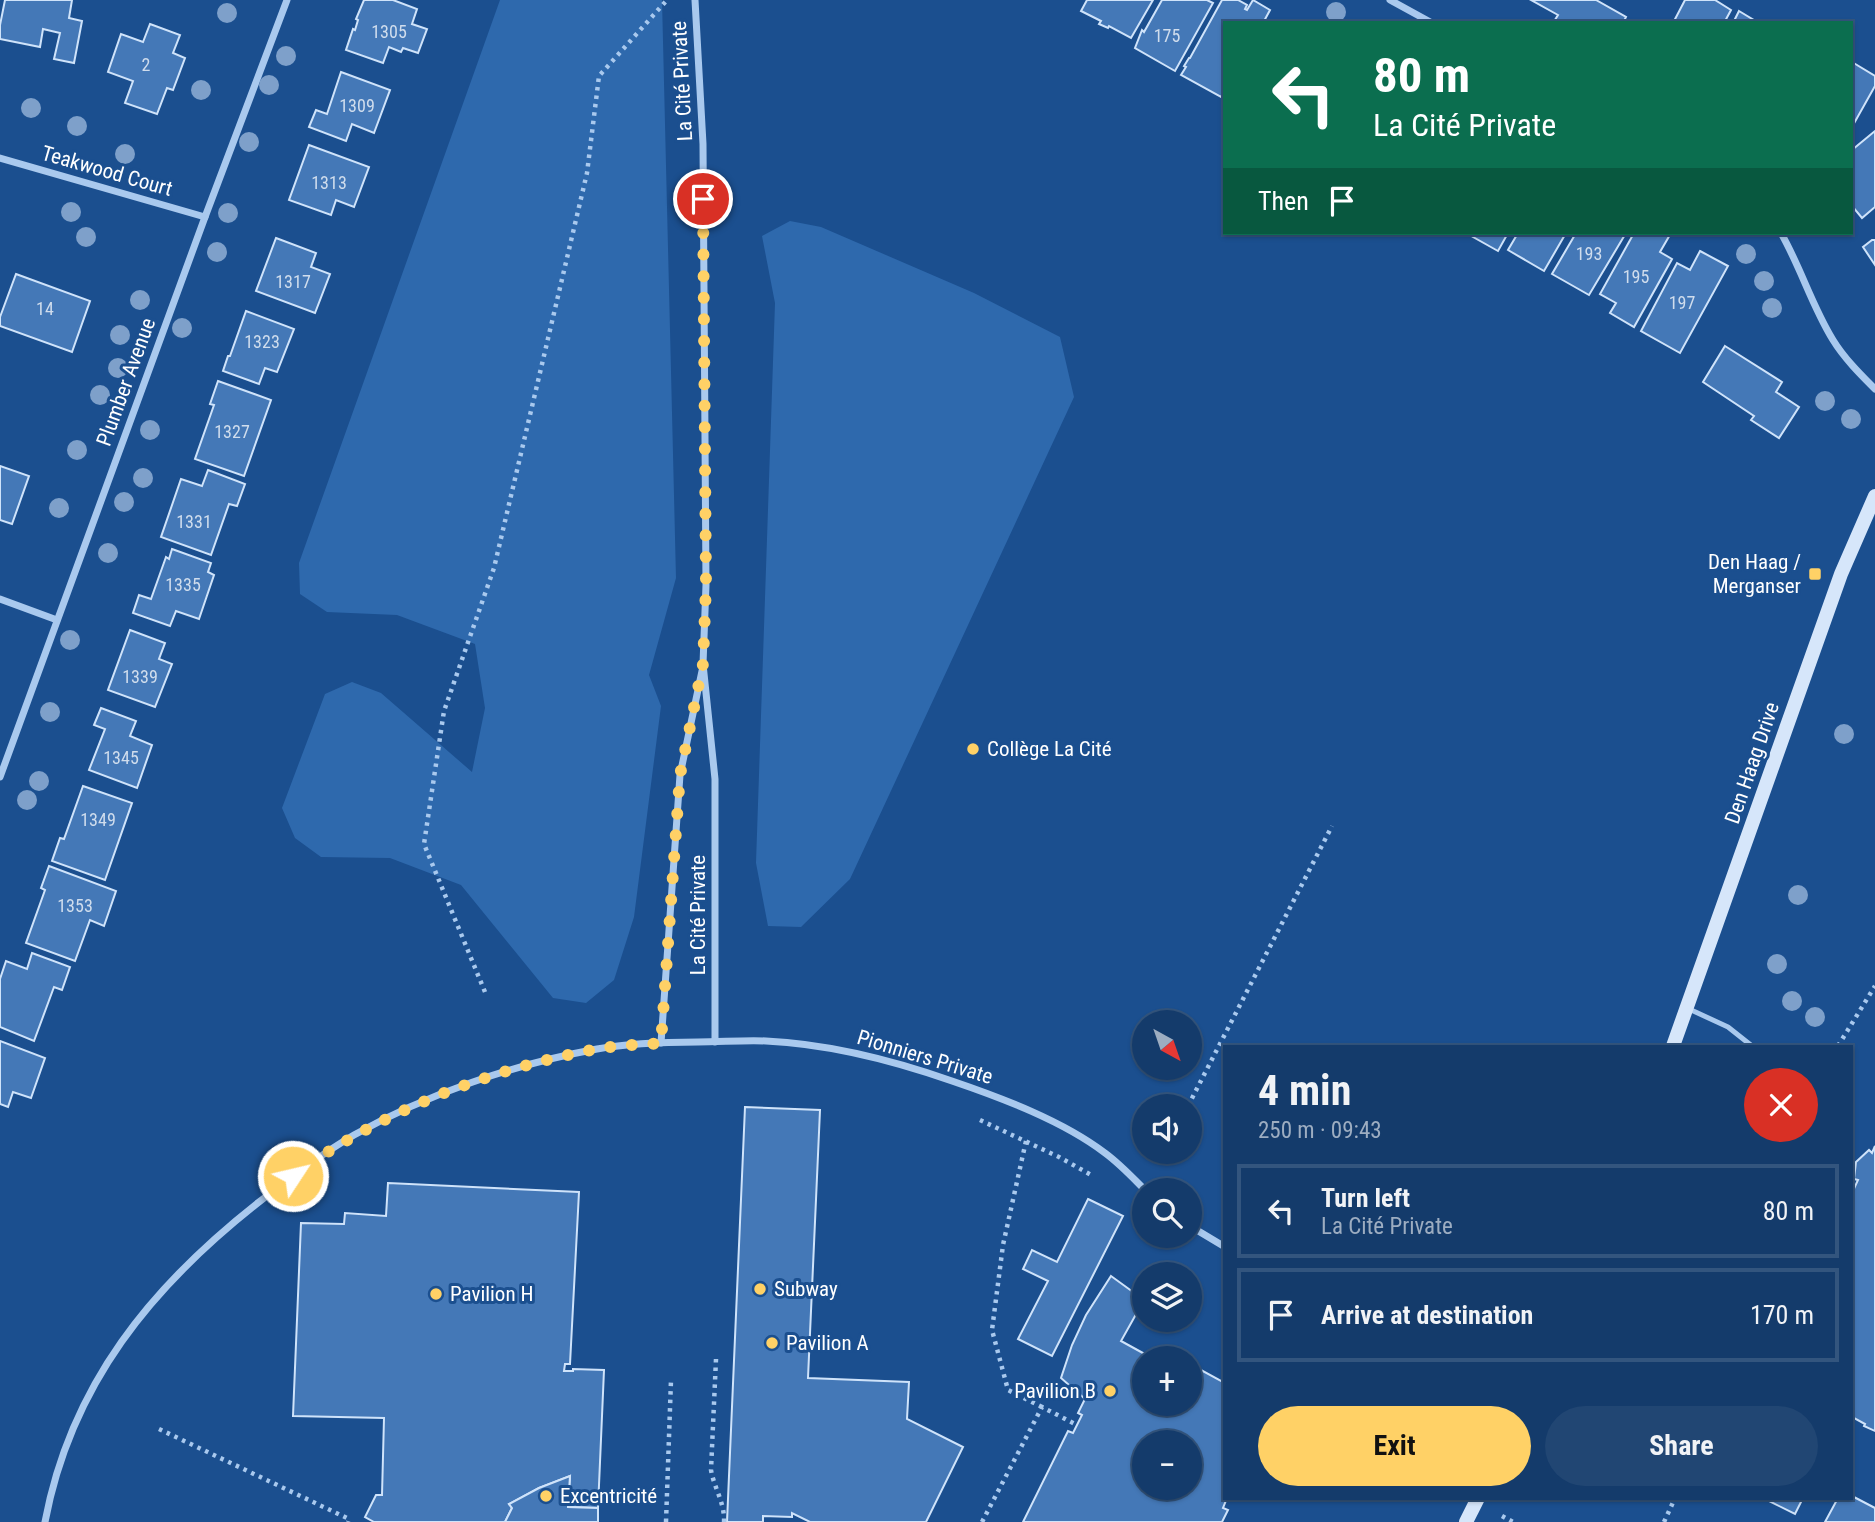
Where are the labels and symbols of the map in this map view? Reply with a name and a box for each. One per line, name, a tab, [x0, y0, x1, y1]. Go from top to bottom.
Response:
street label: La Cité Private	[667, 20, 697, 142]
house number: 1305	[371, 21, 407, 42]
house number: 175	[1154, 25, 1180, 46]
house number: 2	[142, 54, 151, 75]
house number: 1309	[339, 95, 375, 116]
street label: Teakwood Court	[39, 141, 175, 201]
pin	[673, 169, 733, 229]
house number: 1313	[311, 172, 347, 193]
house number: 193	[1576, 243, 1602, 264]
house number: 195	[1623, 266, 1649, 287]
house number: 1317	[275, 271, 311, 292]
house number: 197	[1669, 292, 1695, 313]
house number: 14	[36, 298, 54, 319]
street label: Plumber Avenue	[92, 315, 160, 449]
house number: 1323	[244, 331, 280, 352]
house number: 1327	[214, 421, 250, 442]
house number: 1331	[176, 511, 212, 532]
place label: Den Haag / Merganser	[1708, 550, 1801, 598]
marker: Den Haag / Merganser	[1807, 566, 1823, 582]
house number: 1335	[165, 574, 201, 595]
house number: 1339	[122, 666, 158, 687]
street label: Den Haag Drive	[1720, 699, 1784, 827]
place label: Collège La Cité	[987, 737, 1112, 761]
marker: Collège La Cité	[965, 741, 981, 757]
house number: 1345	[103, 747, 139, 768]
house number: 1349	[80, 809, 116, 830]
street label: La Cité Private	[686, 855, 710, 975]
house number: 1353	[57, 895, 93, 916]
north arrow	[1132, 1010, 1202, 1080]
street label: Pionniers Private	[854, 1025, 996, 1089]
position arrow	[256, 1139, 330, 1213]
place label: Subway	[774, 1277, 838, 1301]
marker: Subway	[752, 1281, 768, 1297]
place label: Pavilion H	[450, 1282, 533, 1306]
marker: Pavilion H	[428, 1286, 444, 1302]
place label: Pavilion A	[786, 1331, 869, 1355]
marker: Pavilion A	[764, 1335, 780, 1351]
place label: Pavilion B	[1014, 1379, 1096, 1403]
marker: Pavilion B	[1102, 1383, 1118, 1399]
place label: Excentricité	[560, 1484, 657, 1508]
marker: Excentricité	[538, 1488, 554, 1504]

